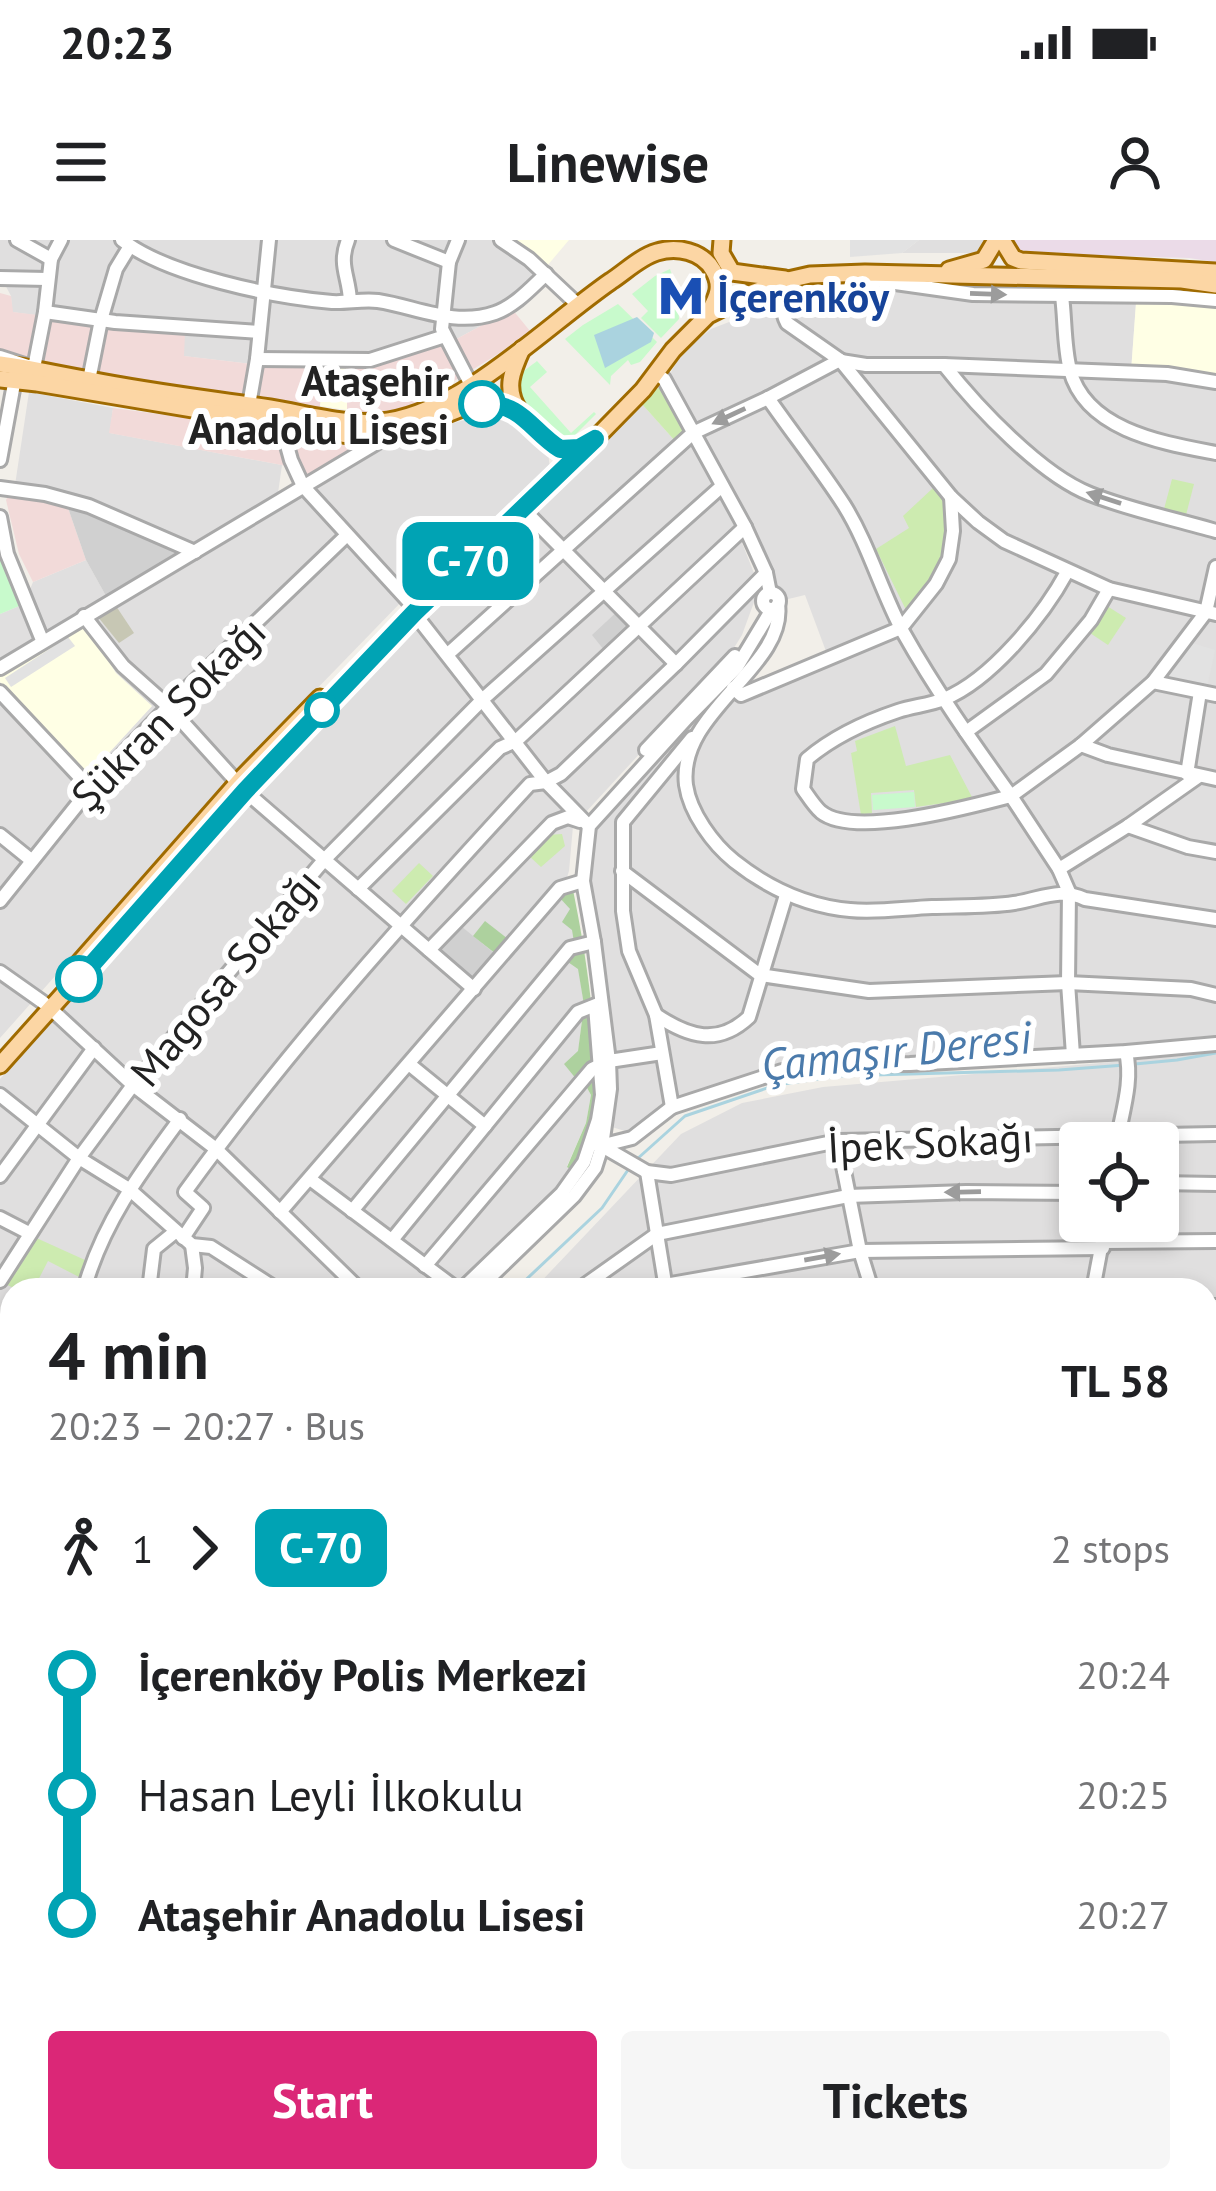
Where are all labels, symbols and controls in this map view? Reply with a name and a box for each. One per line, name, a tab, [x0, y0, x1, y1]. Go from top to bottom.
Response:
text: 20:23	[60, 13, 174, 71]
text: Linewise	[507, 127, 709, 197]
icon: menu	[48, 129, 114, 195]
icon: person	[1102, 129, 1168, 195]
place label: İçerenköy	[717, 269, 890, 324]
metro station icon: İçerenköy	[656, 271, 706, 321]
one-way arrow	[970, 285, 1008, 304]
place label: Ataşehir Anadolu Lisesi	[188, 353, 449, 456]
marker: Ataşehir Anadolu Lisesi	[460, 382, 504, 426]
one-way arrow	[711, 406, 746, 426]
one-way arrow	[1085, 487, 1122, 506]
line badge: C-70	[384, 522, 552, 600]
text: C-70	[426, 533, 510, 588]
street label: Şükran Sokağı	[59, 604, 277, 822]
unlabelled marker	[306, 694, 338, 726]
street label: Magosa Sokağı	[118, 857, 332, 1097]
unlabelled marker	[57, 957, 101, 1001]
water label: Çamaşır Deresi	[758, 1007, 1035, 1093]
street label: İpek Sokağı	[826, 1109, 1034, 1175]
map controls	[1059, 1122, 1179, 1242]
button: locate	[1059, 1122, 1179, 1242]
one-way arrow	[943, 1183, 981, 1202]
one-way arrow	[803, 1248, 841, 1266]
text: 4 min	[48, 1312, 209, 1397]
text: TL 58	[1061, 1351, 1170, 1409]
text: 20:23 – 20:27 · Bus	[48, 1400, 365, 1451]
icon: walk	[48, 1515, 114, 1581]
icon: forward	[171, 1515, 237, 1581]
text: C-70	[279, 1520, 363, 1575]
text: 1	[132, 1523, 153, 1574]
text: 2 stops	[1051, 1523, 1170, 1574]
text: İçerenköy Polis Merkezi	[138, 1645, 588, 1703]
text: 20:24	[1076, 1649, 1170, 1700]
text: Hasan Leyli İlkokulu	[138, 1765, 524, 1823]
text: 20:25	[1076, 1769, 1170, 1820]
text: Ataşehir Anadolu Lisesi	[138, 1885, 585, 1943]
text: 20:27	[1076, 1889, 1170, 1940]
button: Start	[48, 2031, 597, 2169]
button: Tickets	[621, 2031, 1170, 2169]

